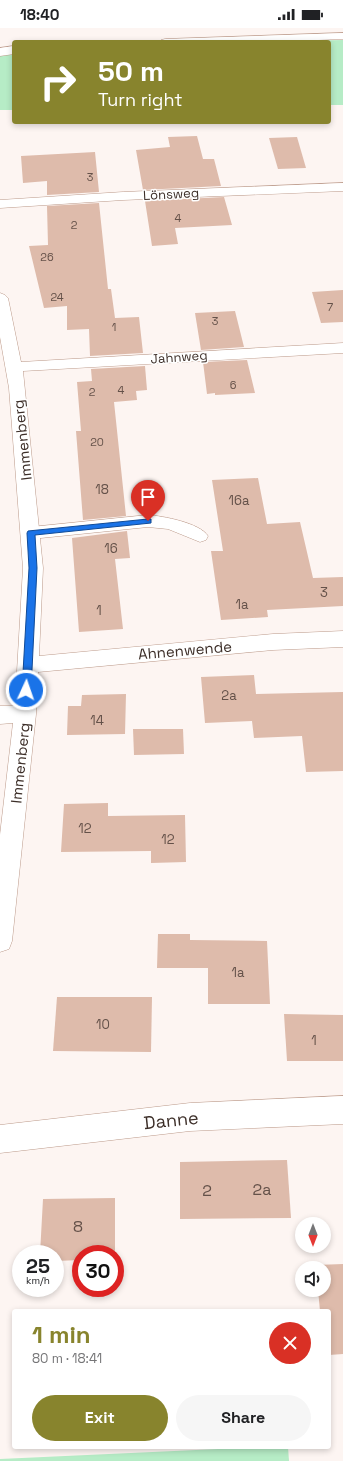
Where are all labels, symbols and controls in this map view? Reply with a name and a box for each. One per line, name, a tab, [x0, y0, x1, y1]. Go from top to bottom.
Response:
text: 18:40	[20, 5, 60, 24]
text: 50 m	[98, 53, 164, 89]
icon: right	[32, 56, 84, 108]
text: Turn right	[98, 88, 182, 111]
house number: 3	[87, 170, 94, 184]
street label: Lönsweg	[143, 184, 199, 204]
house number: 4	[175, 211, 182, 225]
house number: 2	[71, 218, 78, 232]
house number: 26	[40, 250, 54, 264]
house number: 24	[50, 290, 64, 304]
house number: 7	[327, 300, 333, 314]
house number: 3	[212, 314, 219, 328]
house number: 1	[112, 320, 116, 334]
street label: Jahnweg	[150, 347, 208, 367]
house number: 6	[230, 378, 237, 392]
house number: 4	[118, 383, 125, 397]
house number: 2	[89, 385, 96, 399]
street label: Immenberg	[8, 399, 36, 481]
house number: 20	[90, 435, 104, 449]
pin	[131, 480, 165, 521]
house number: 18	[95, 481, 109, 498]
icon: arrive	[137, 486, 159, 508]
house number: 16a	[229, 492, 250, 509]
house number: 16	[104, 540, 118, 557]
house number: 3	[320, 584, 328, 601]
house number: 1a	[236, 596, 249, 613]
house number: 1	[96, 602, 102, 619]
street label: Ahnenwende	[137, 636, 233, 664]
position arrow	[5, 669, 47, 711]
house number: 2a	[221, 687, 237, 704]
house number: 14	[90, 712, 104, 729]
street label: Immenberg	[6, 722, 34, 804]
house number: 12	[78, 820, 92, 837]
house number: 12	[161, 831, 175, 848]
house number: 1a	[232, 964, 245, 981]
house number: 10	[96, 1016, 110, 1033]
house number: 1	[311, 1032, 317, 1049]
street label: Danne	[142, 1106, 200, 1134]
house number: 2a	[253, 1179, 271, 1200]
house number: 2	[202, 1180, 212, 1201]
house number: 8	[73, 1216, 83, 1237]
north arrow	[295, 1217, 331, 1253]
map controls	[295, 1217, 331, 1297]
speed limit sign: 30	[72, 1245, 124, 1297]
text: 25	[26, 1253, 50, 1279]
button: sound	[295, 1261, 331, 1297]
text: km/h	[26, 1274, 50, 1287]
text: 1 min	[32, 1319, 91, 1350]
button: close	[269, 1322, 311, 1364]
text: 80 m · 18:41	[32, 1350, 102, 1367]
button: Exit	[32, 1395, 168, 1441]
button: Share	[176, 1395, 311, 1441]

